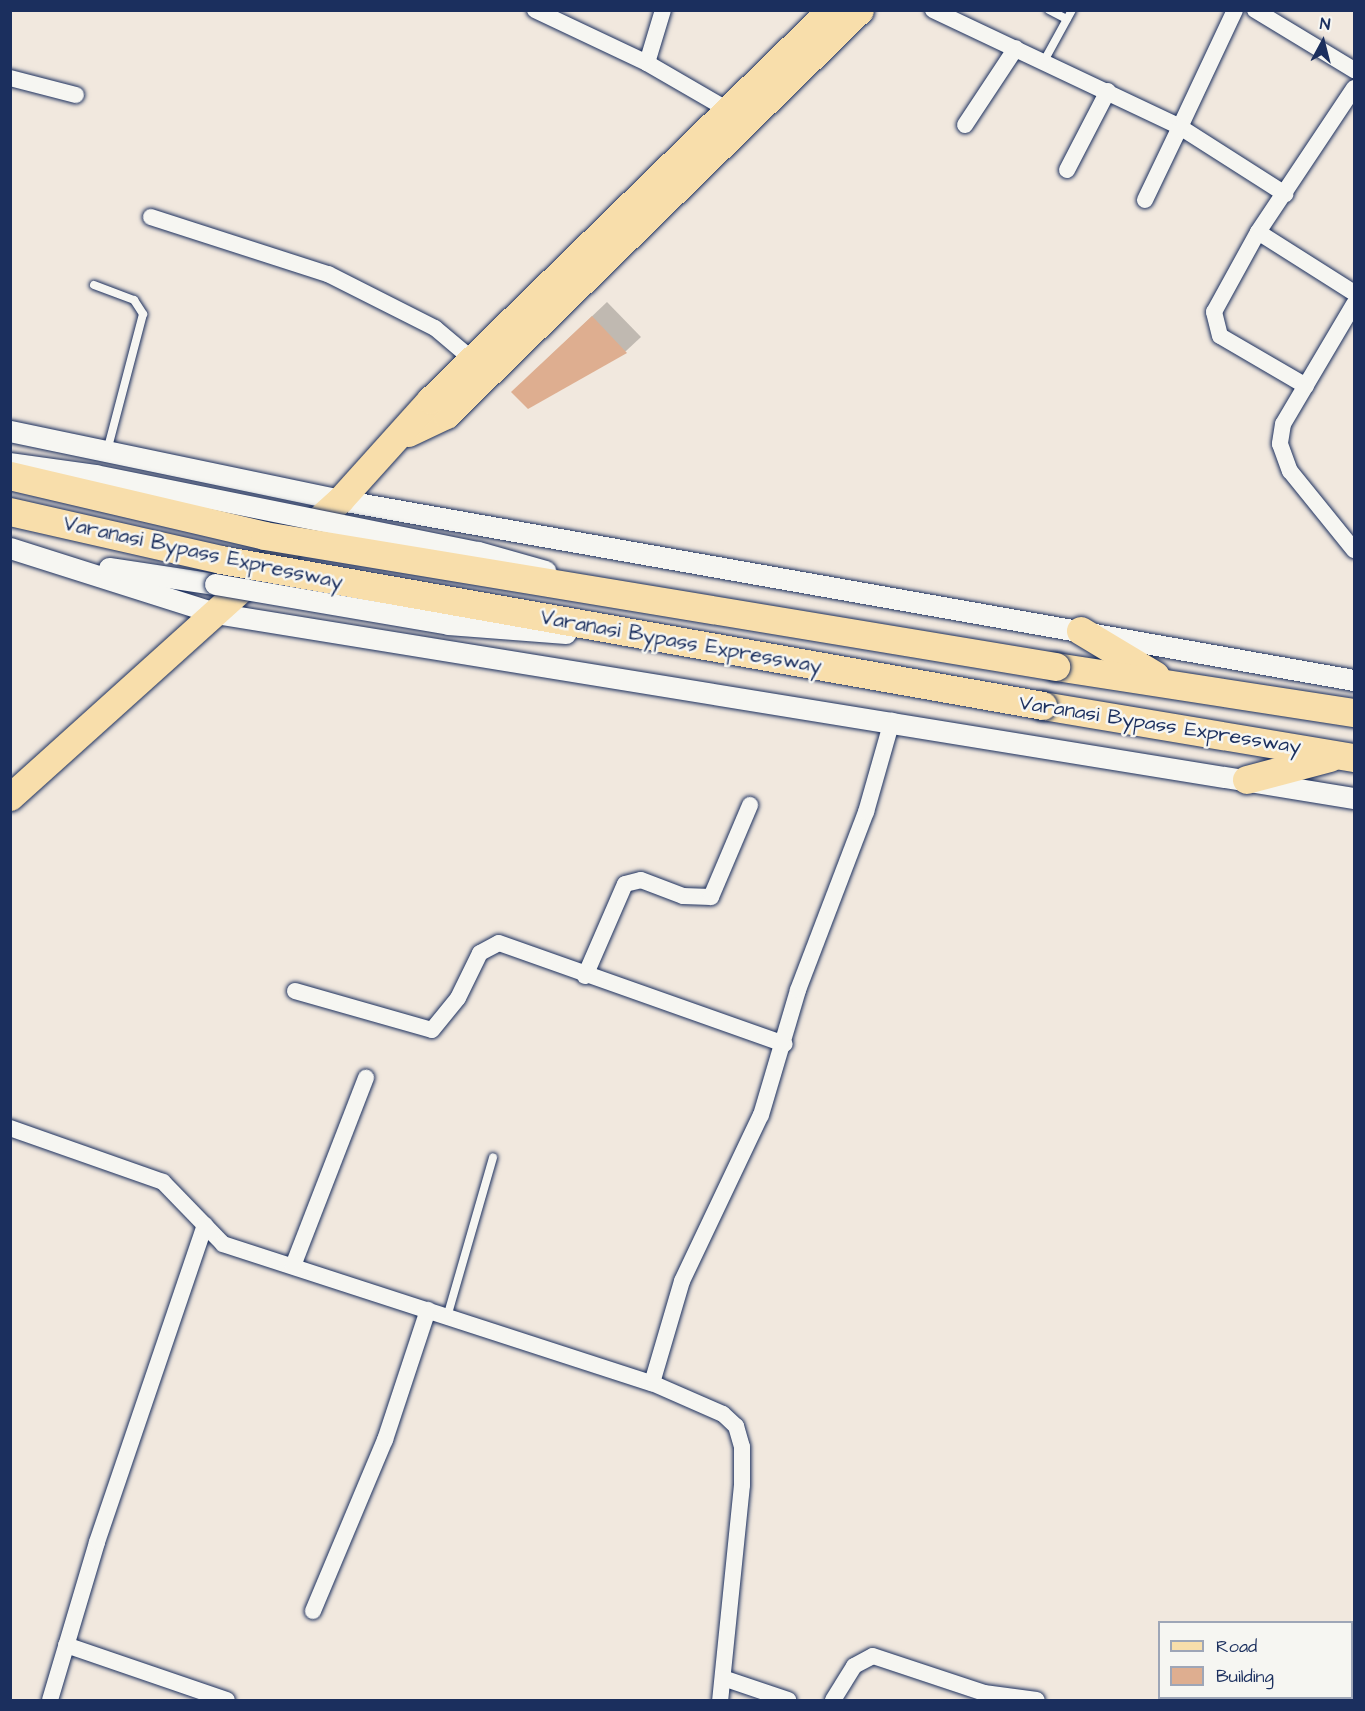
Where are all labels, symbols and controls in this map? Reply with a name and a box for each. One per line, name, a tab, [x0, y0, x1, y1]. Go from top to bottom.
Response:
north arrow	[1293, 12, 1353, 72]
text: N	[1319, 13, 1332, 36]
street label: Varanasi Bypass Expressway	[61, 511, 345, 595]
street label: Varanasi Bypass Expressway	[538, 605, 824, 679]
street label: Varanasi Bypass Expressway	[1017, 690, 1303, 760]
legend	[1158, 1621, 1353, 1699]
text: Road	[1216, 1634, 1257, 1659]
text: Building	[1216, 1664, 1274, 1689]

